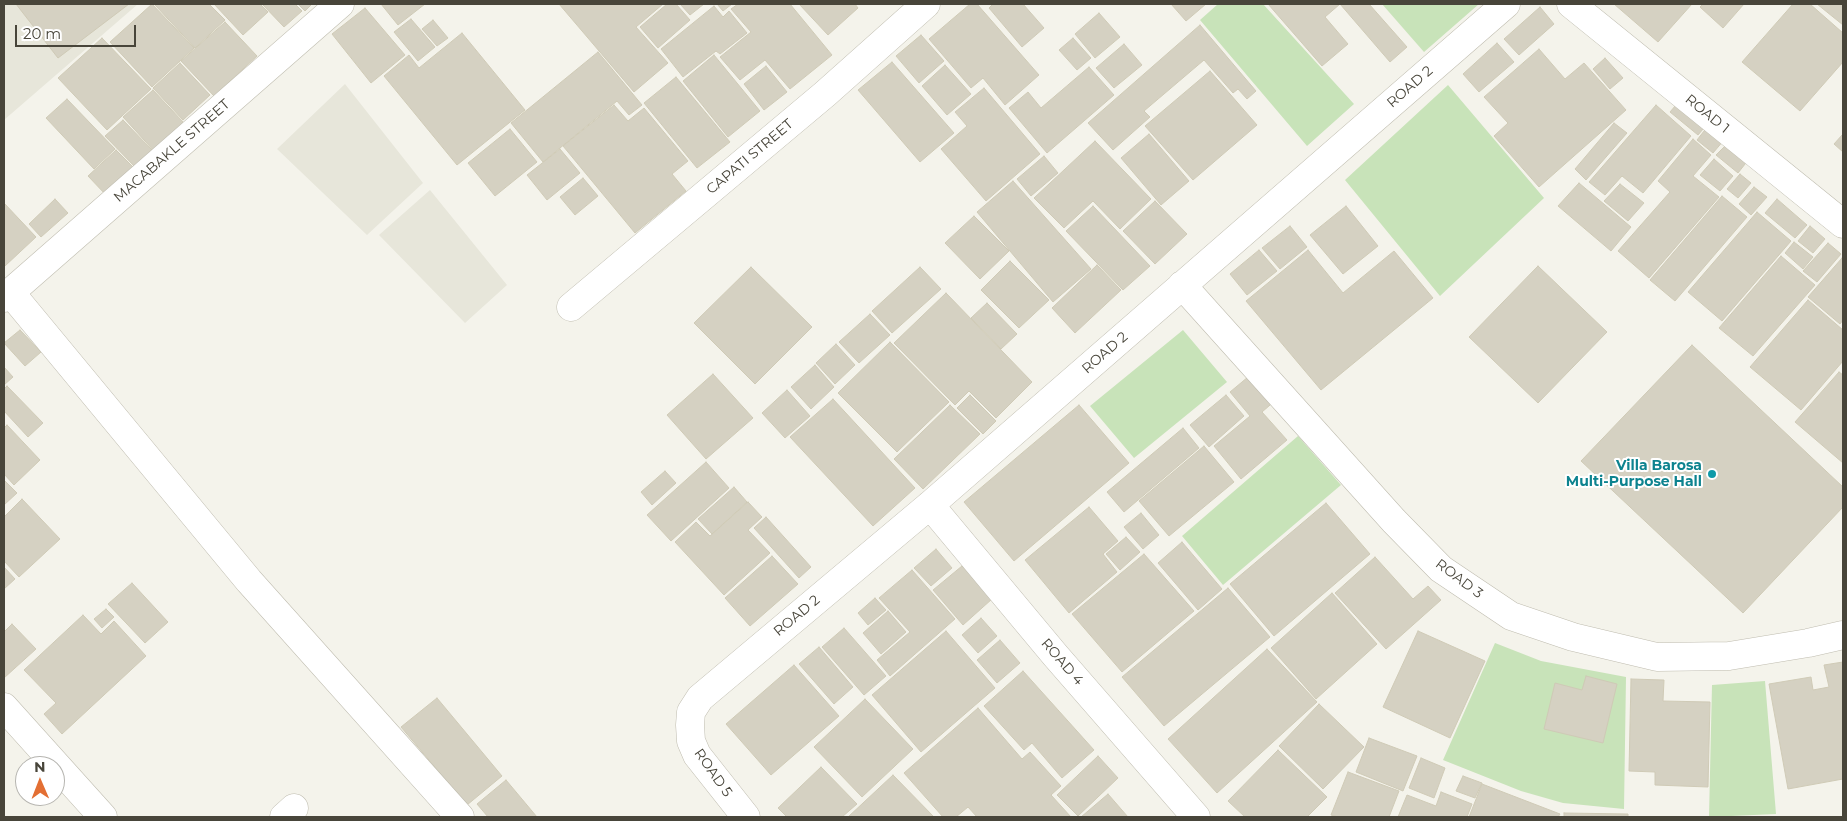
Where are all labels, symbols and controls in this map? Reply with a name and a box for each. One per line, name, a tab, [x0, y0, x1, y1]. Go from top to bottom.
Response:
scale bar	[18, 15, 139, 47]
text: 20 m	[23, 24, 61, 43]
street label: ROAD 2	[1384, 63, 1436, 111]
street label: ROAD 1	[1681, 91, 1733, 137]
street label: MACABAKLE STREET	[111, 96, 233, 206]
street label: CAPATI STREET	[703, 116, 797, 198]
street label: ROAD 2	[1079, 329, 1131, 377]
place label: Villa Barosa Multi-Purpose Hall	[1566, 458, 1702, 491]
marker: Villa Barosa Multi-Purpose Hall	[1706, 468, 1718, 480]
street label: ROAD 3	[1432, 556, 1486, 602]
street label: ROAD 2	[771, 592, 823, 640]
street label: ROAD 4	[1037, 635, 1087, 689]
street label: ROAD 5	[690, 746, 736, 800]
north arrow	[15, 756, 65, 806]
text: N	[34, 758, 46, 776]

